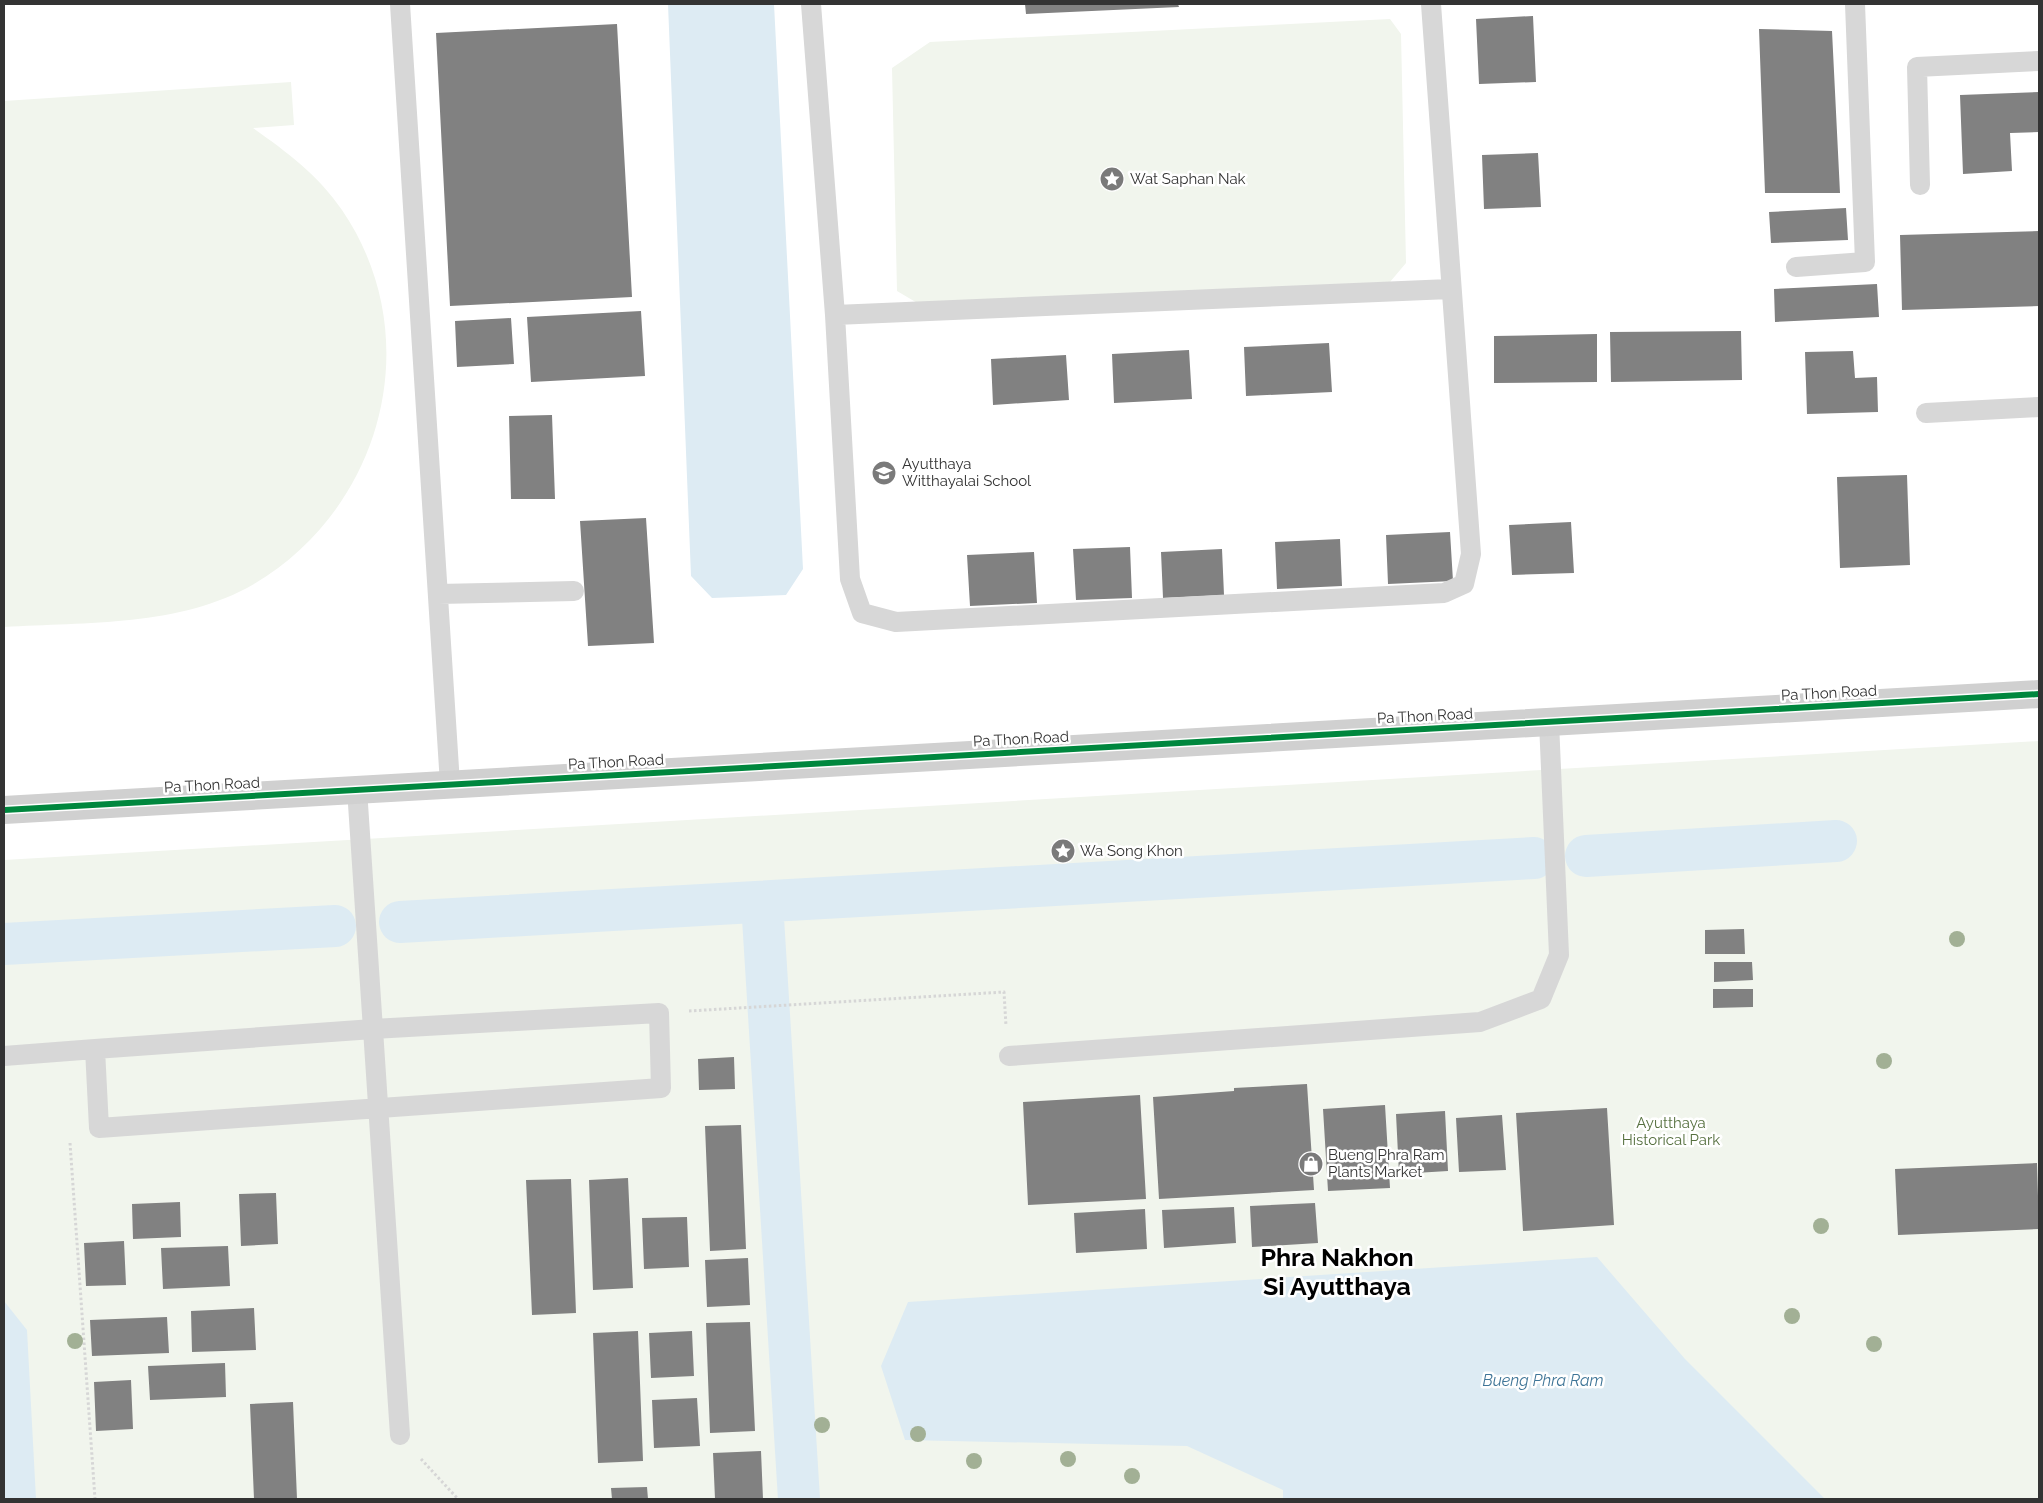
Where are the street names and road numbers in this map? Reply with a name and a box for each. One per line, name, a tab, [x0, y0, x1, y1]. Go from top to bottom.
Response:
street label: Pa Thon Road	[1781, 681, 1877, 705]
street label: Pa Thon Road	[1377, 704, 1473, 728]
street label: Pa Thon Road	[973, 727, 1069, 751]
street label: Pa Thon Road	[568, 750, 664, 774]
street label: Pa Thon Road	[164, 773, 260, 797]

